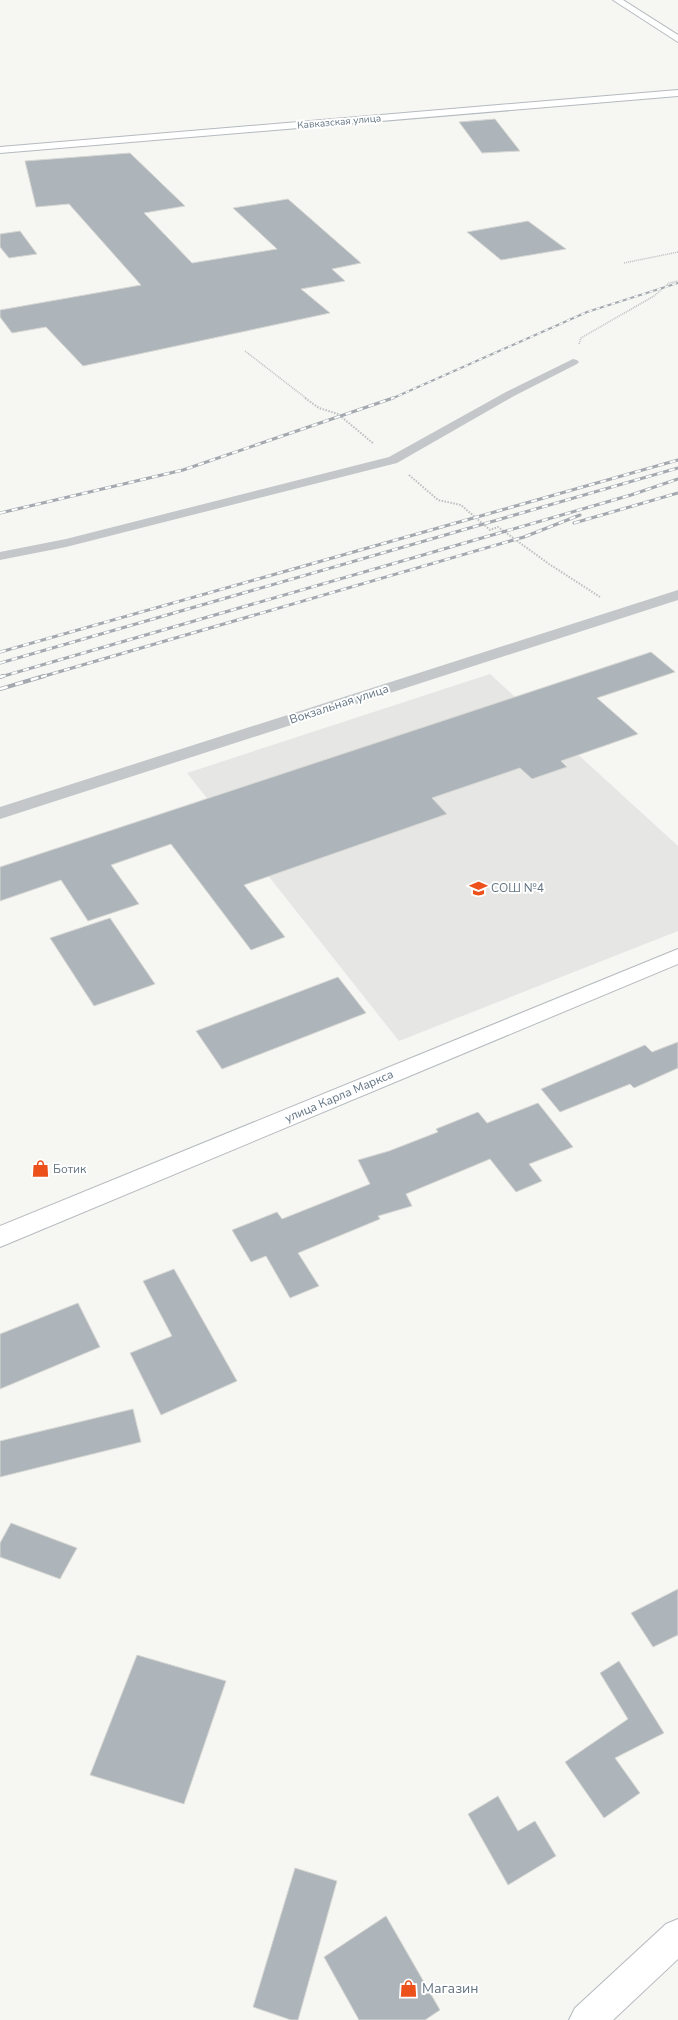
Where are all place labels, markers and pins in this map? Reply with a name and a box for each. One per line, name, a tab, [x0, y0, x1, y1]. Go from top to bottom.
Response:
school or university icon: СОШ №4	[468, 878, 488, 898]
place label: СОШ №4	[491, 880, 544, 896]
shop icon: Ботик	[30, 1159, 50, 1179]
place label: Ботик	[53, 1161, 87, 1177]
shop icon: Магазин	[399, 1978, 419, 1998]
place label: Магазин	[422, 1979, 479, 1998]

